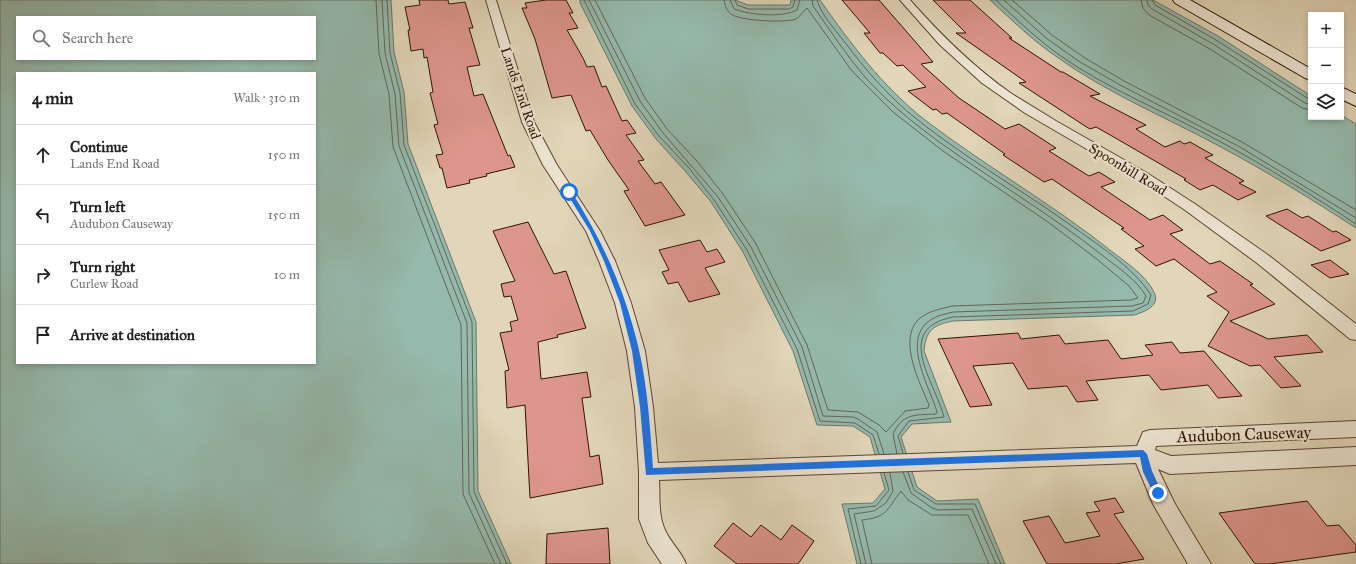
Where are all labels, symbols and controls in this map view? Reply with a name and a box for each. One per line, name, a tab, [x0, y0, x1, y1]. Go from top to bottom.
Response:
map controls	[1308, 12, 1344, 120]
button: +	[1308, 12, 1344, 48]
search box	[16, 16, 316, 60]
icon: search	[30, 27, 52, 49]
text: Search here	[62, 29, 133, 47]
street label: Lands End Road	[497, 45, 544, 142]
button: −	[1308, 48, 1344, 84]
button: layers	[1308, 84, 1344, 120]
text: 4 min	[32, 88, 73, 109]
text: Walk · 310 m	[233, 90, 300, 106]
text: Continue	[70, 138, 128, 156]
street label: Spoonbill Road	[1086, 139, 1170, 199]
icon: ahead	[32, 144, 54, 166]
text: 150 m	[268, 147, 300, 163]
text: Lands End Road	[70, 156, 160, 172]
route start	[560, 183, 578, 201]
text: Turn left	[70, 198, 126, 216]
icon: left	[32, 204, 54, 226]
text: 150 m	[268, 207, 300, 223]
text: Audubon Causeway	[70, 216, 173, 232]
text: Turn right	[70, 258, 135, 276]
icon: right	[32, 264, 54, 286]
text: 10 m	[274, 267, 300, 283]
text: Curlew Road	[70, 276, 139, 292]
icon: arrive	[32, 324, 54, 346]
text: Arrive at destination	[70, 326, 195, 344]
street label: Audubon Causeway	[1175, 422, 1313, 447]
route end	[1149, 484, 1167, 502]

